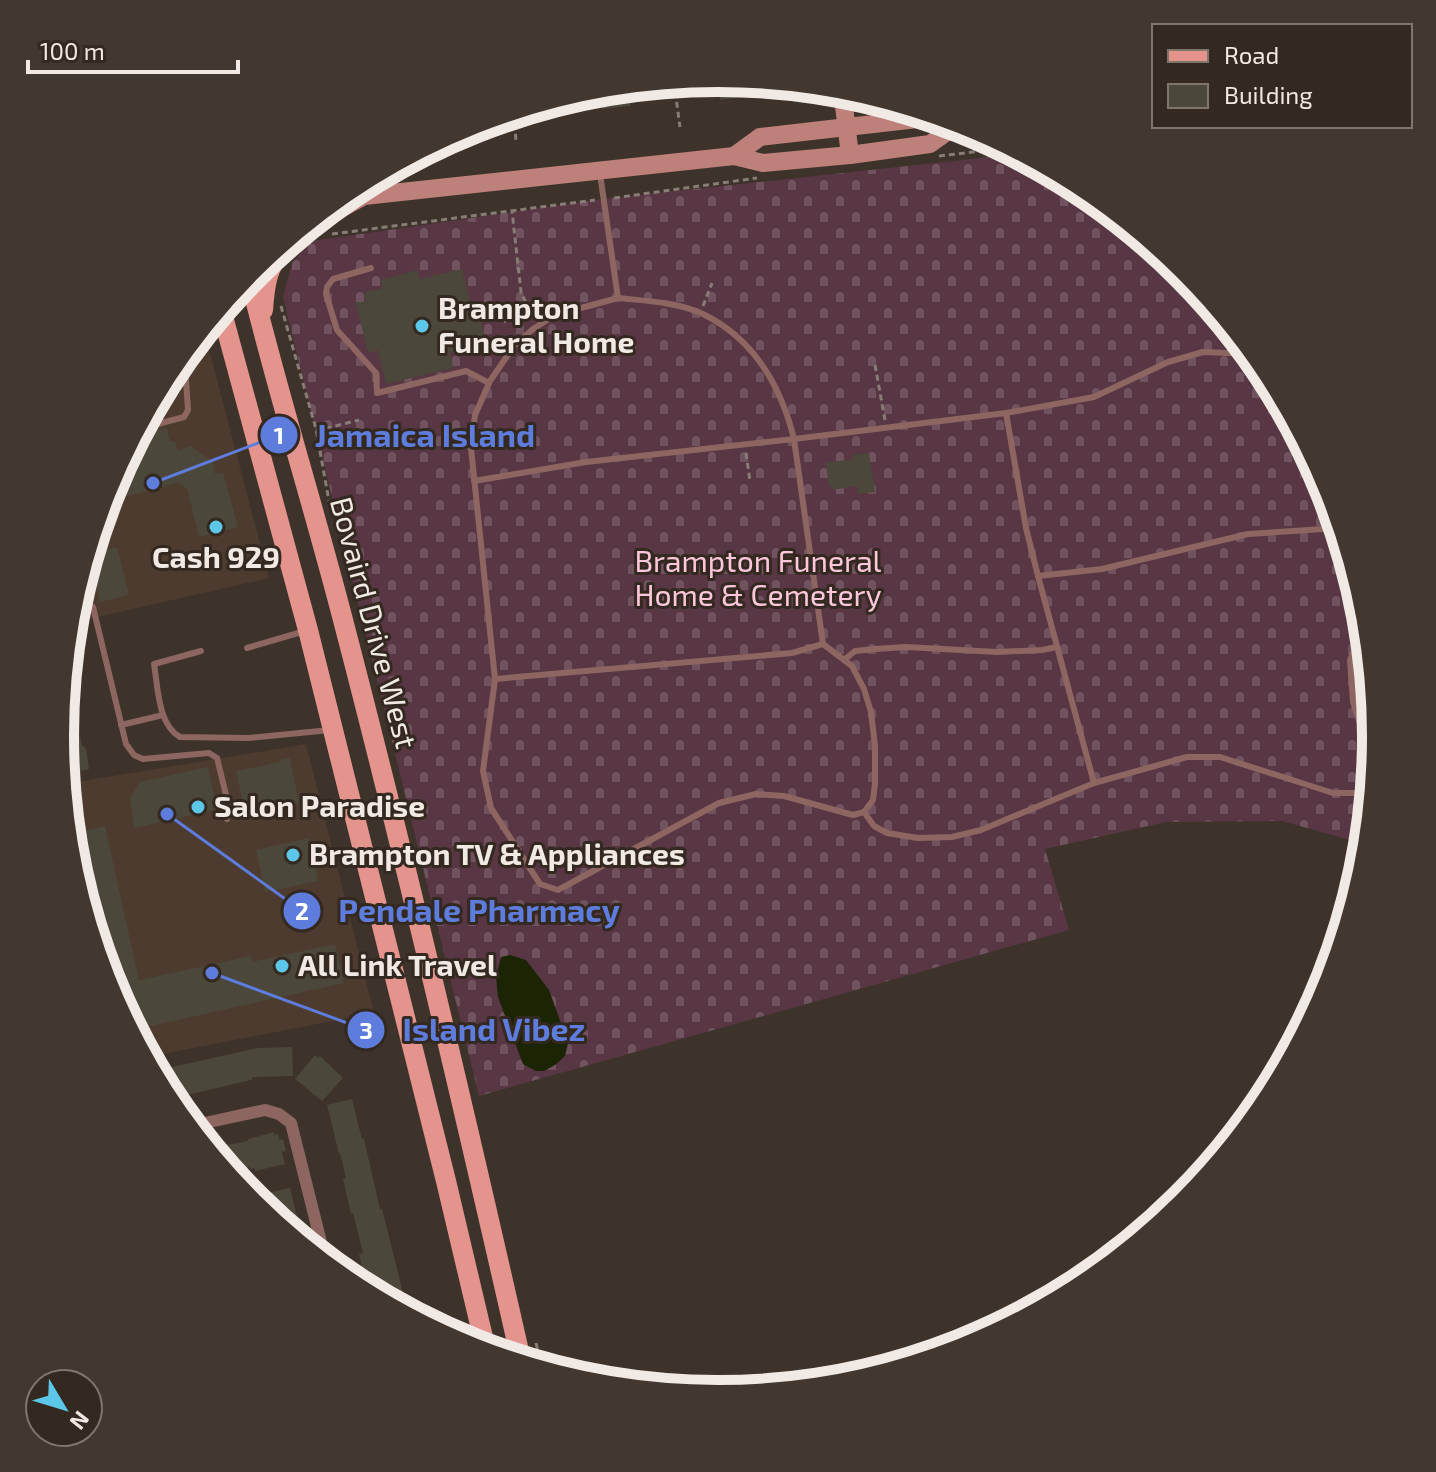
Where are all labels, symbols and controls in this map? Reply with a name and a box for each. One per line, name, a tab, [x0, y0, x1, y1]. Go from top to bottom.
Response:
scale bar	[28, 24, 238, 74]
legend	[1152, 24, 1412, 128]
text: 100 m	[40, 36, 105, 65]
text: Road	[1224, 40, 1279, 69]
text: Building	[1224, 80, 1313, 109]
place label: Brampton Funeral Home	[438, 289, 634, 359]
marker: Brampton Funeral Home	[413, 317, 431, 335]
callout: Jamaica Island	[259, 407, 552, 463]
text: Jamaica Island	[315, 415, 535, 453]
text: 1	[274, 420, 284, 449]
street label: Bovaird Drive West	[324, 493, 426, 752]
marker: Cash 929	[207, 518, 225, 536]
place label: Cash 929	[152, 538, 280, 574]
park label: Brampton Funeral Home & Cemetery	[634, 542, 882, 612]
place label: Salon Paradise	[214, 787, 425, 823]
marker: Salon Paradise	[189, 798, 207, 816]
place label: Brampton TV & Appliances	[309, 835, 685, 871]
marker: Brampton TV & Appliances	[284, 846, 302, 864]
callout: Pendale Pharmacy	[282, 883, 636, 939]
text: Pendale Pharmacy	[338, 890, 620, 929]
text: 2	[295, 896, 309, 925]
place label: All Link Travel	[298, 946, 497, 982]
marker: All Link Travel	[273, 957, 291, 975]
callout: Island Vibez	[346, 1002, 601, 1058]
text: Island Vibez	[403, 1009, 585, 1047]
text: 3	[359, 1015, 373, 1044]
north arrow	[24, 1368, 104, 1448]
text: N	[65, 1407, 96, 1435]

